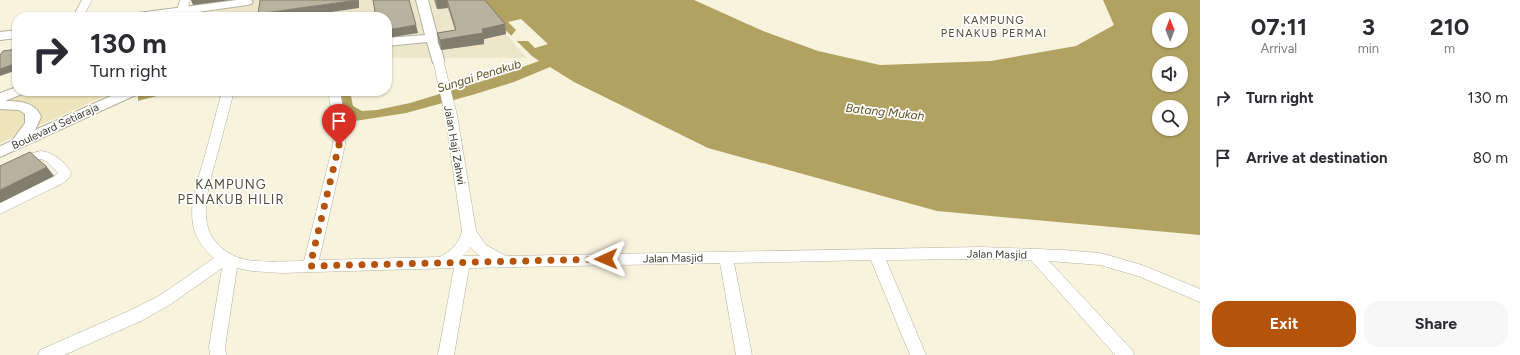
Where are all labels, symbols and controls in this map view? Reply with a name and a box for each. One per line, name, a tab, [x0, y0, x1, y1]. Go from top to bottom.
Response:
north arrow	[1152, 12, 1188, 48]
map controls	[1152, 12, 1188, 136]
text: 07:11	[1251, 12, 1307, 41]
text: 3	[1362, 12, 1375, 41]
text: 210	[1430, 12, 1469, 41]
district label: KAMPUNG PENAKUB PERMAI	[941, 14, 1047, 40]
text: 130 m	[90, 26, 167, 60]
icon: right	[24, 28, 76, 80]
text: Arrival	[1261, 41, 1297, 56]
text: min	[1358, 41, 1379, 56]
text: m	[1444, 41, 1455, 56]
button: sound	[1152, 56, 1188, 92]
water label: Sungai Penakub	[435, 57, 523, 95]
text: Turn right	[90, 60, 167, 82]
icon: right	[1212, 87, 1234, 109]
text: Turn right	[1246, 89, 1314, 107]
text: 130 m	[1468, 89, 1508, 107]
button: search	[1152, 100, 1188, 136]
street label: Boulevard Setiaraja	[10, 101, 101, 152]
water label: Batang Mukah	[845, 101, 925, 123]
pin	[322, 104, 356, 145]
street label: Jalan Haji Zahwi	[441, 104, 468, 186]
icon: arrive	[328, 110, 350, 132]
icon: arrive	[1212, 147, 1234, 169]
text: Arrive at destination	[1246, 149, 1387, 167]
text: 80 m	[1473, 149, 1508, 167]
district label: KAMPUNG PENAKUB HILIR	[177, 177, 285, 207]
position arrow	[585, 238, 627, 280]
street label: Jalan Masjid	[967, 247, 1027, 262]
street label: Jalan Masjid	[643, 251, 703, 266]
button: Exit	[1212, 301, 1356, 347]
button: Share	[1364, 301, 1508, 347]

